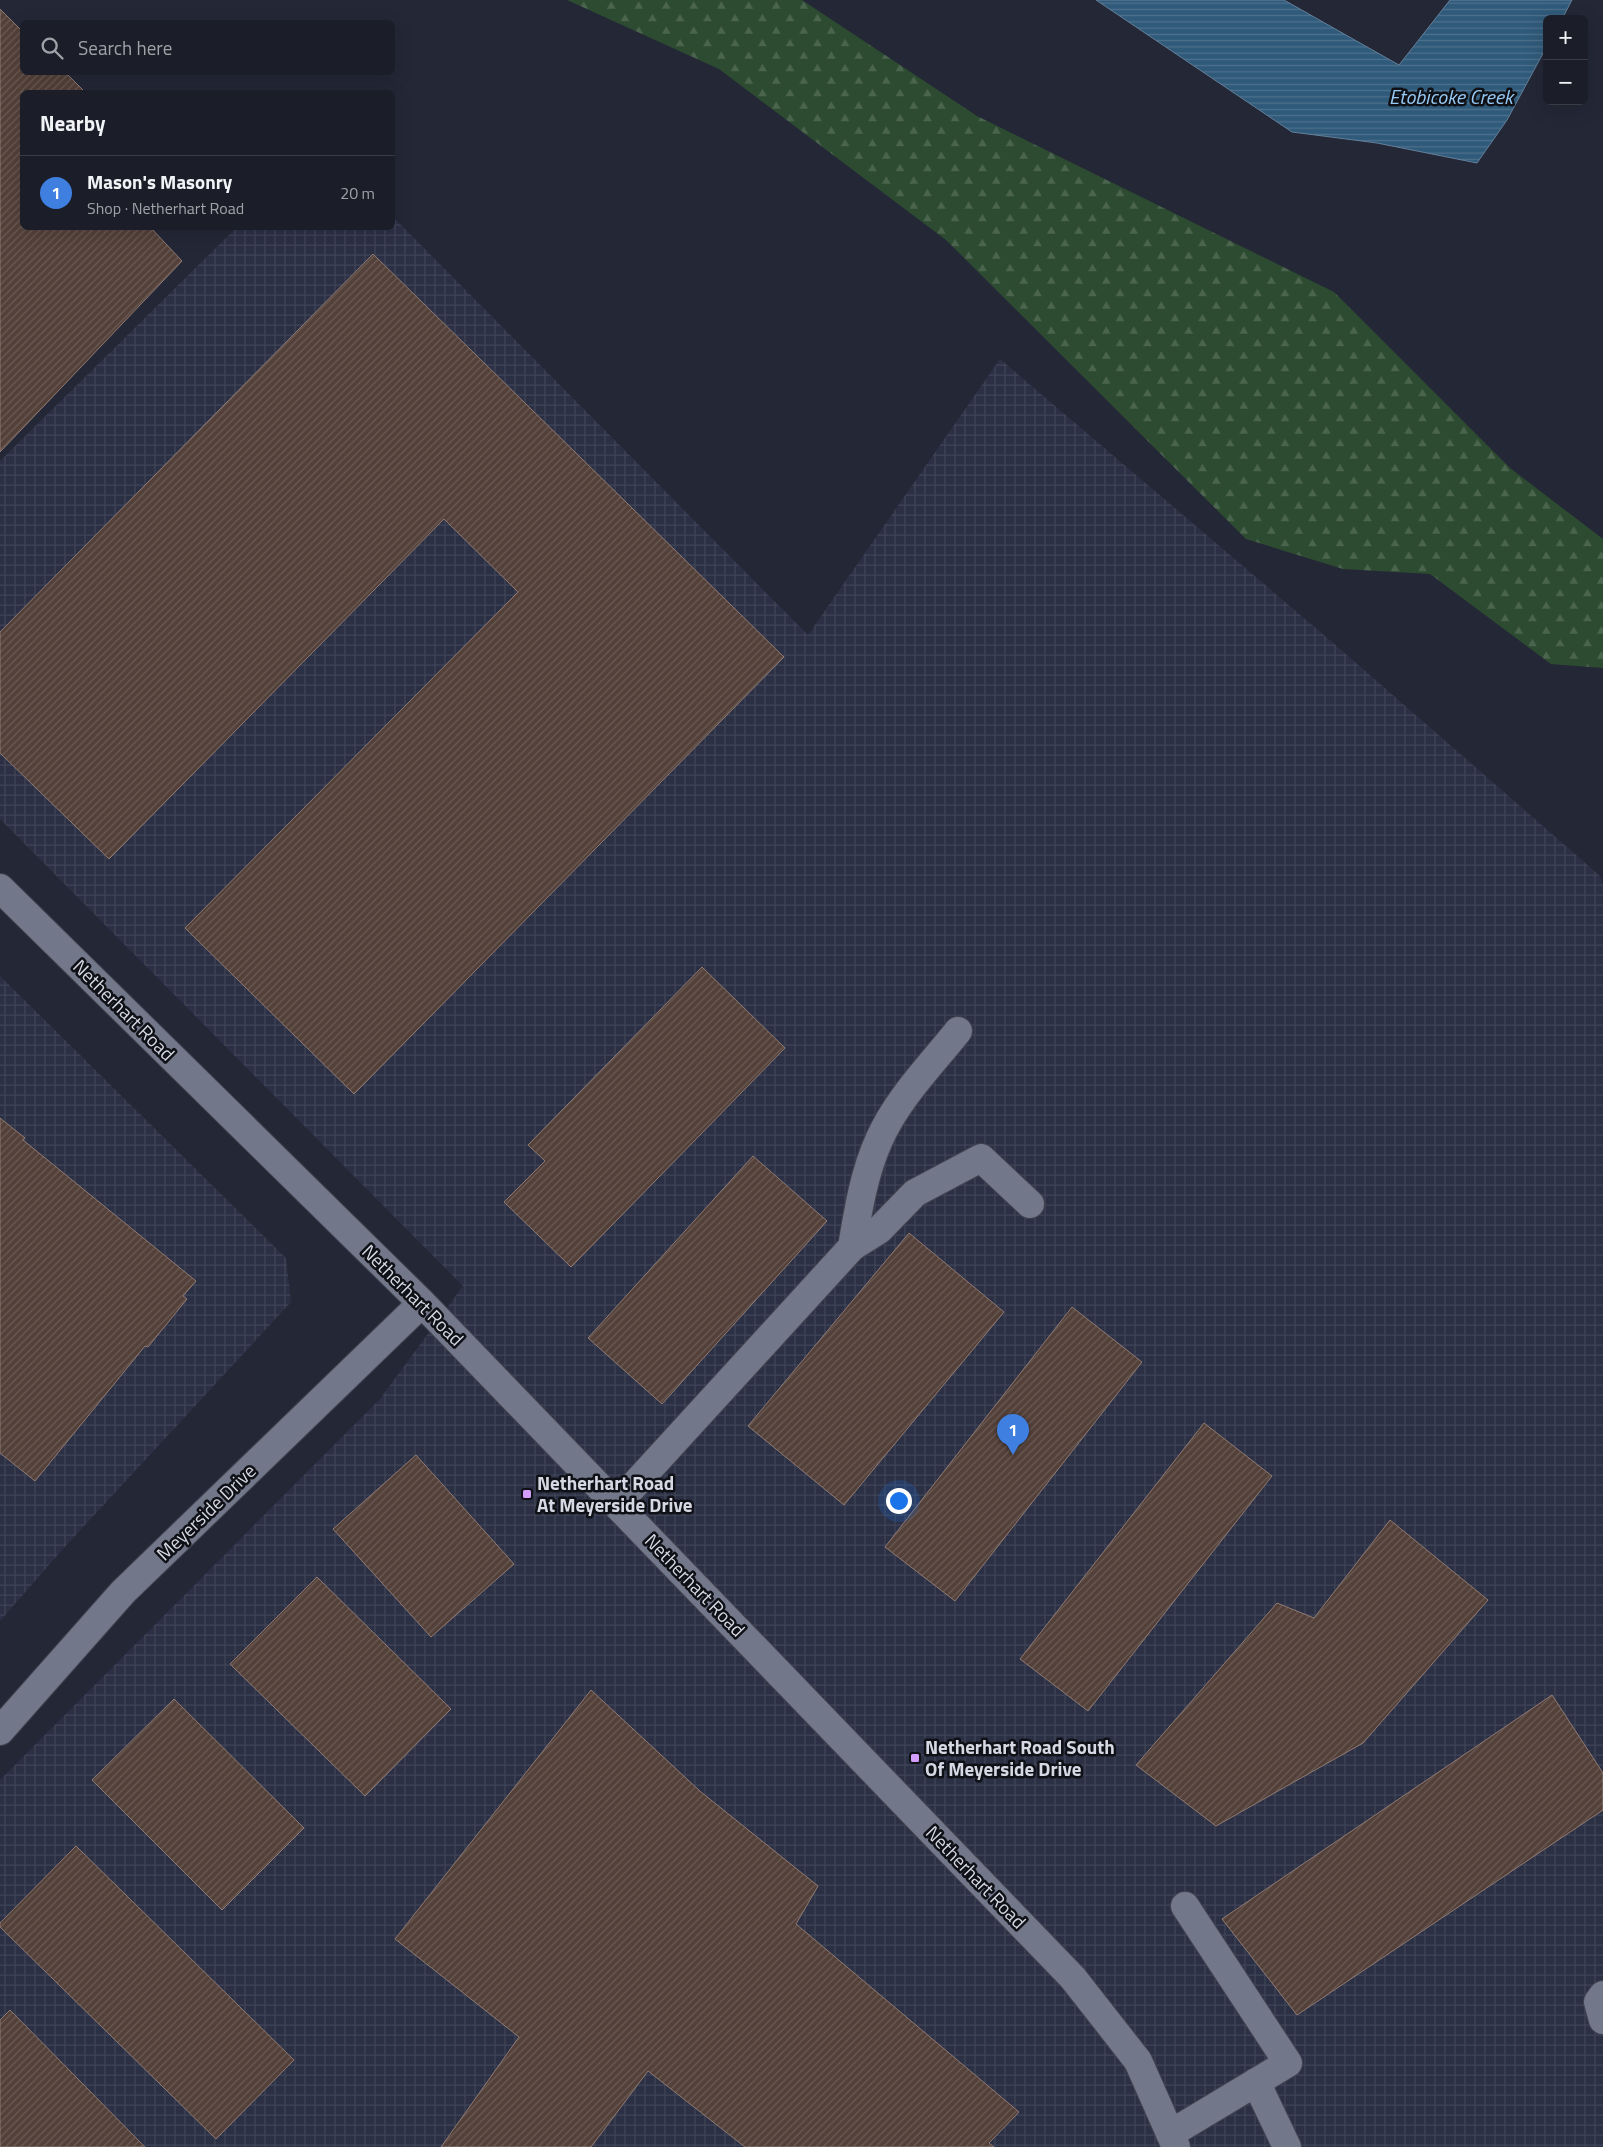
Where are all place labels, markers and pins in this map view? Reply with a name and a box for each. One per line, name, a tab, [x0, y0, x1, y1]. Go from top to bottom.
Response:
pin: 1	[997, 1414, 1029, 1455]
place label: Netherhart Road At Meyerside Drive	[537, 1468, 693, 1519]
marker: Netherhart Road At Meyerside Drive	[521, 1488, 533, 1500]
place label: Netherhart Road South Of Meyerside Drive	[925, 1732, 1115, 1783]
marker: Netherhart Road South Of Meyerside Drive	[909, 1752, 921, 1764]

